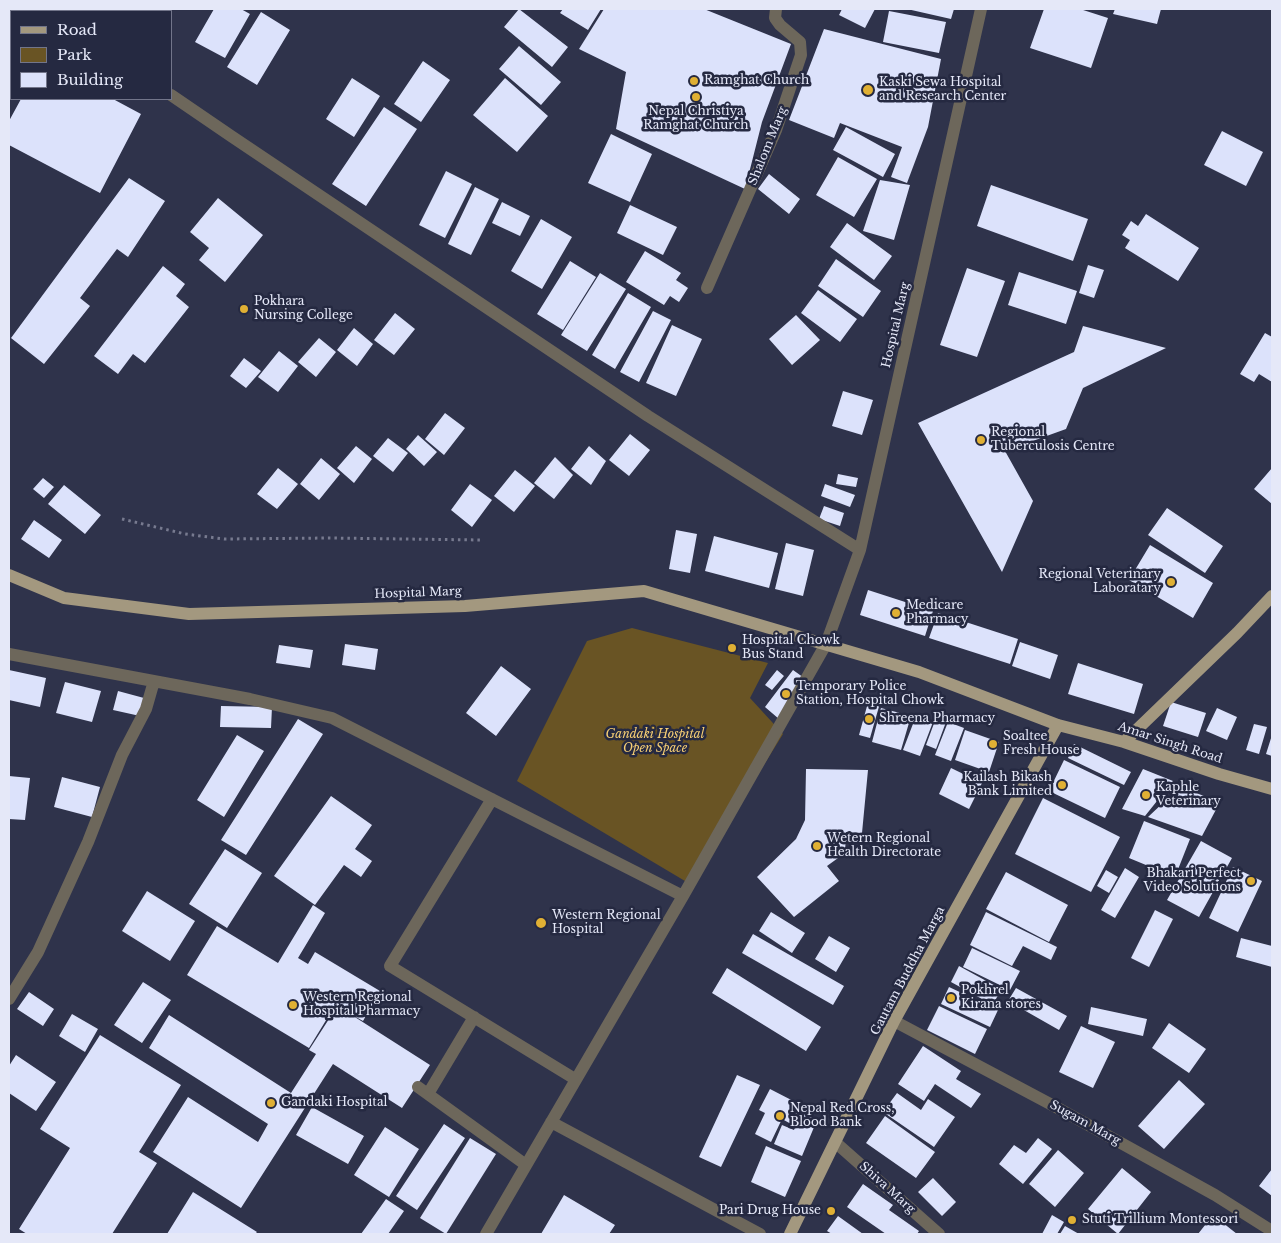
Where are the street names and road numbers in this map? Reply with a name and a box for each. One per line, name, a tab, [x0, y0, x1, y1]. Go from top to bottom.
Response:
street label: Shalom Marg	[746, 105, 790, 187]
street label: Hospital Marg	[879, 281, 913, 369]
street label: Hospital Marg	[374, 584, 462, 602]
street label: Amar Singh Road	[1116, 719, 1224, 767]
street label: Gautam Buddha Marga	[868, 904, 948, 1038]
street label: Sugam Marg	[1047, 1098, 1123, 1148]
street label: Shiva Marg	[856, 1159, 918, 1217]

